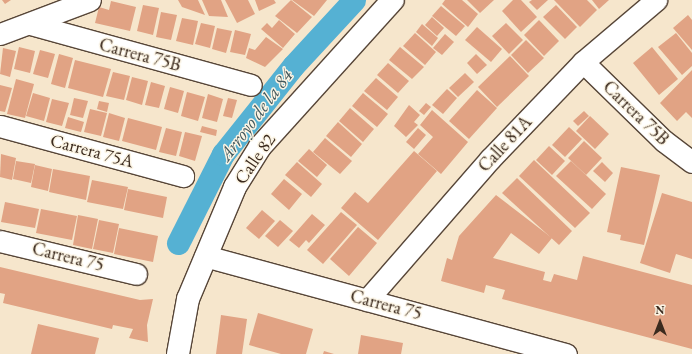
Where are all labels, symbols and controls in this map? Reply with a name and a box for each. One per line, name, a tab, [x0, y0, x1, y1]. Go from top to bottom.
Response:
street label: Carrera 75B	[97, 34, 183, 76]
water label: Arroyo de la 84	[214, 64, 298, 166]
street label: Carrera 75B	[598, 76, 674, 150]
street label: Calle 81A	[474, 111, 536, 177]
street label: Carrera 75A	[48, 129, 136, 173]
street label: Calle 82	[230, 130, 280, 188]
street label: Carrera 75	[30, 238, 106, 276]
street label: Carrera 75	[348, 285, 424, 325]
north arrow	[640, 302, 680, 342]
text: N	[656, 303, 664, 317]

